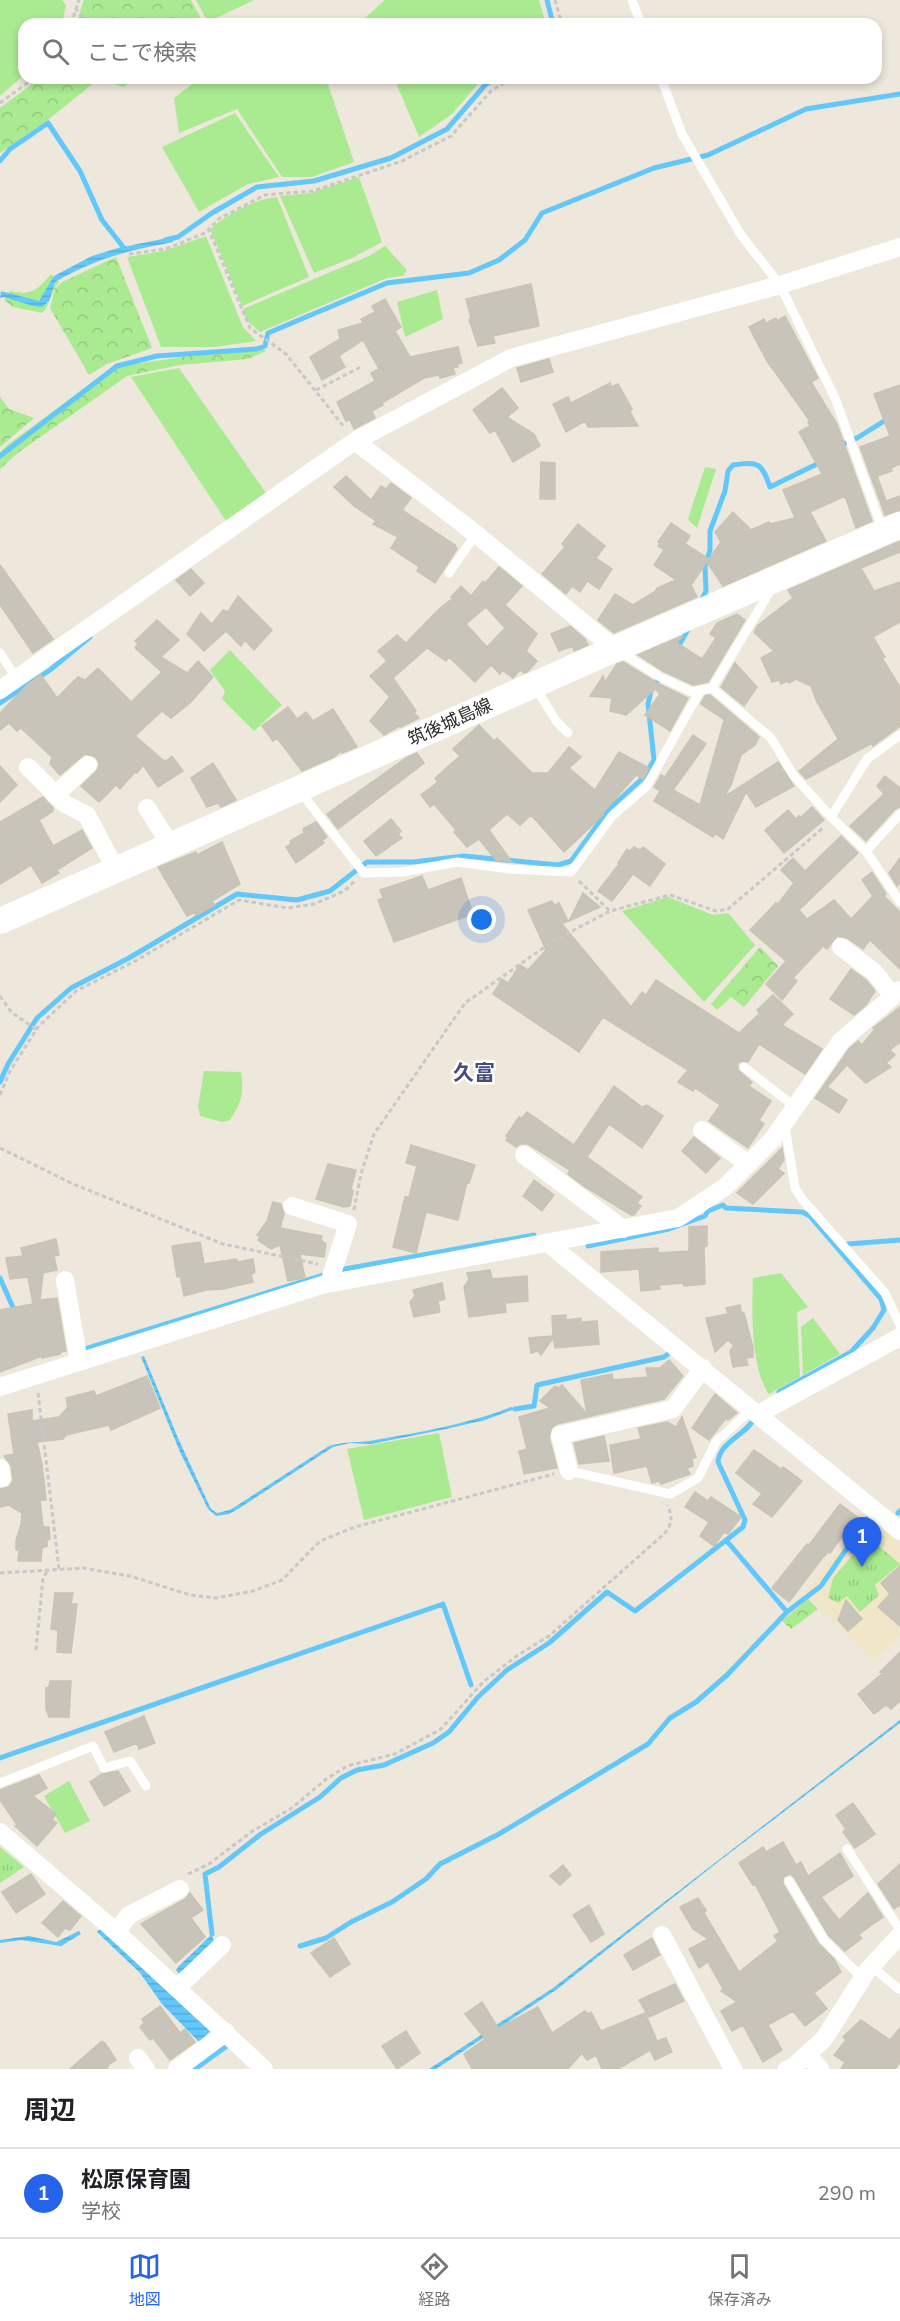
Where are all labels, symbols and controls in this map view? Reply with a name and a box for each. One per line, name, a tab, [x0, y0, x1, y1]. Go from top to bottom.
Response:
search box	[18, 18, 882, 84]
icon: search	[39, 35, 72, 68]
text: ここで検索	[87, 38, 197, 68]
street label: 筑後城島線	[404, 693, 496, 751]
your location	[467, 905, 496, 934]
district label: 久富	[453, 1059, 495, 1087]
pin: 1	[842, 1518, 882, 1567]
text: 周辺	[24, 2093, 76, 2128]
text: 松原保育園	[81, 2165, 191, 2195]
text: 1	[38, 2180, 50, 2207]
text: 290 m	[818, 2180, 876, 2207]
text: 学校	[81, 2198, 121, 2225]
tab: 地図	[128, 2250, 161, 2311]
tab: 経路	[418, 2250, 451, 2311]
tab: 保存済み	[708, 2250, 772, 2311]

